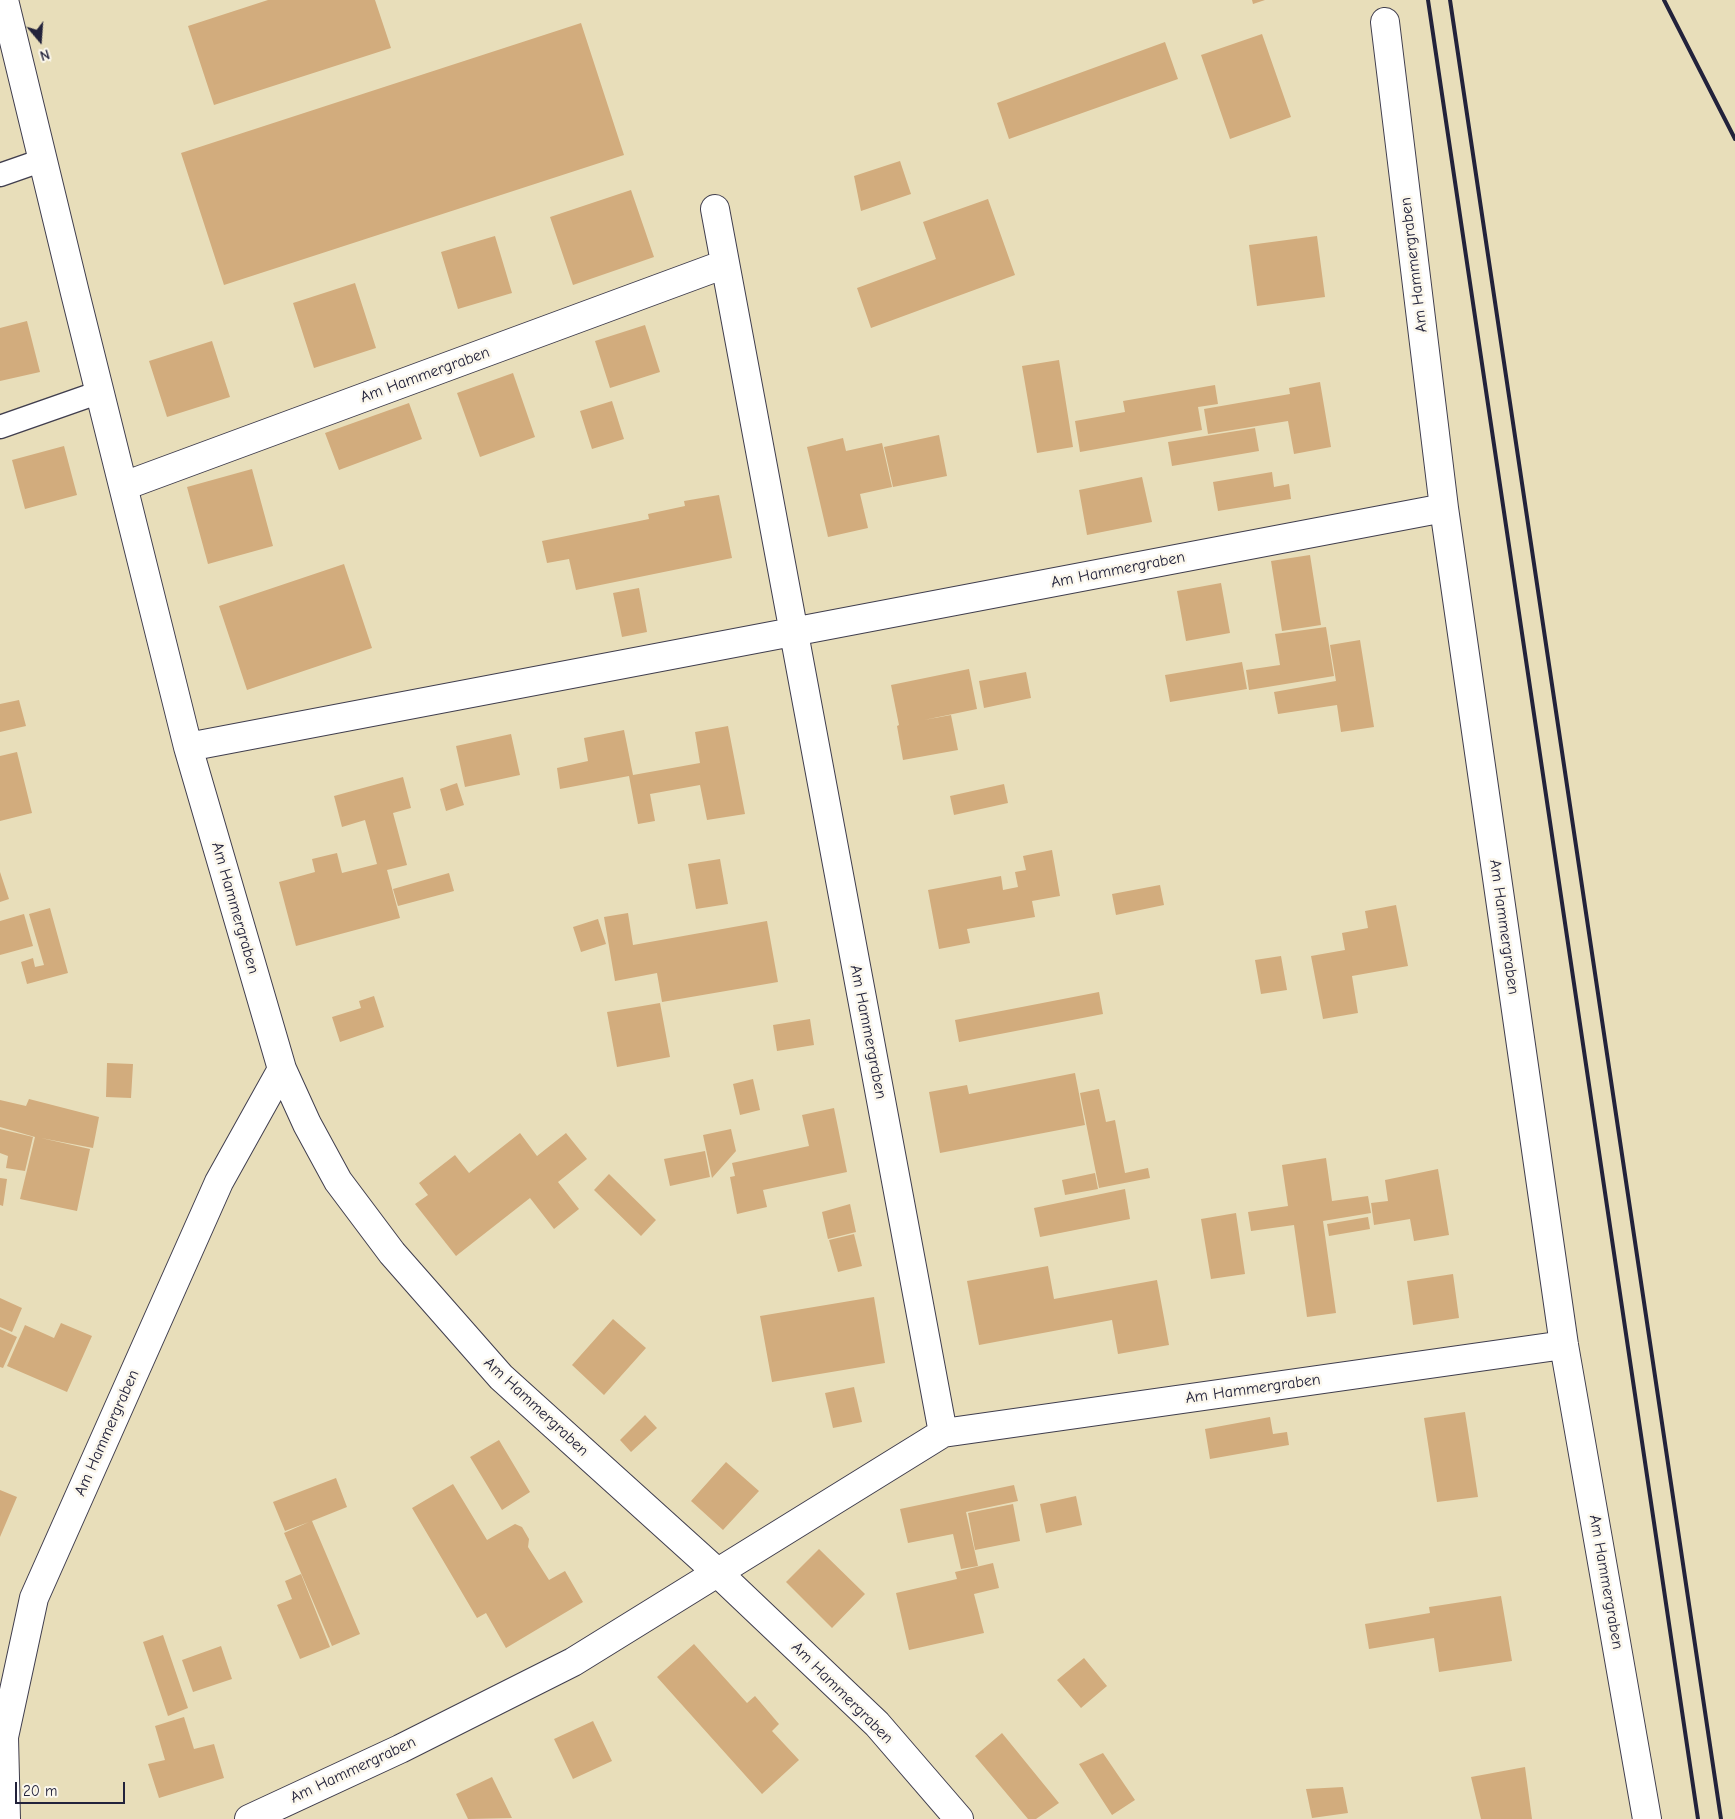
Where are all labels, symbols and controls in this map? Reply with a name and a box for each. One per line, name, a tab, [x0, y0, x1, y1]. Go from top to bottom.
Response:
north arrow	[15, 15, 65, 65]
text: N	[38, 45, 52, 64]
street label: Am Hammergraben	[1396, 196, 1432, 334]
street label: Am Hammergraben	[358, 343, 492, 407]
street label: Am Hammergraben	[1049, 548, 1187, 592]
street label: Am Hammergraben	[207, 840, 263, 976]
street label: Am Hammergraben	[1485, 858, 1523, 996]
street label: Am Hammergraben	[846, 963, 890, 1101]
street label: Am Hammergraben	[480, 1354, 592, 1460]
street label: Am Hammergraben	[71, 1367, 143, 1499]
street label: Am Hammergraben	[1184, 1370, 1322, 1408]
street label: Am Hammergraben	[1585, 1513, 1627, 1651]
street label: Am Hammergraben	[787, 1638, 897, 1748]
street label: Am Hammergraben	[287, 1733, 419, 1807]
scale bar	[18, 1772, 128, 1804]
text: 20 m	[23, 1782, 57, 1800]

